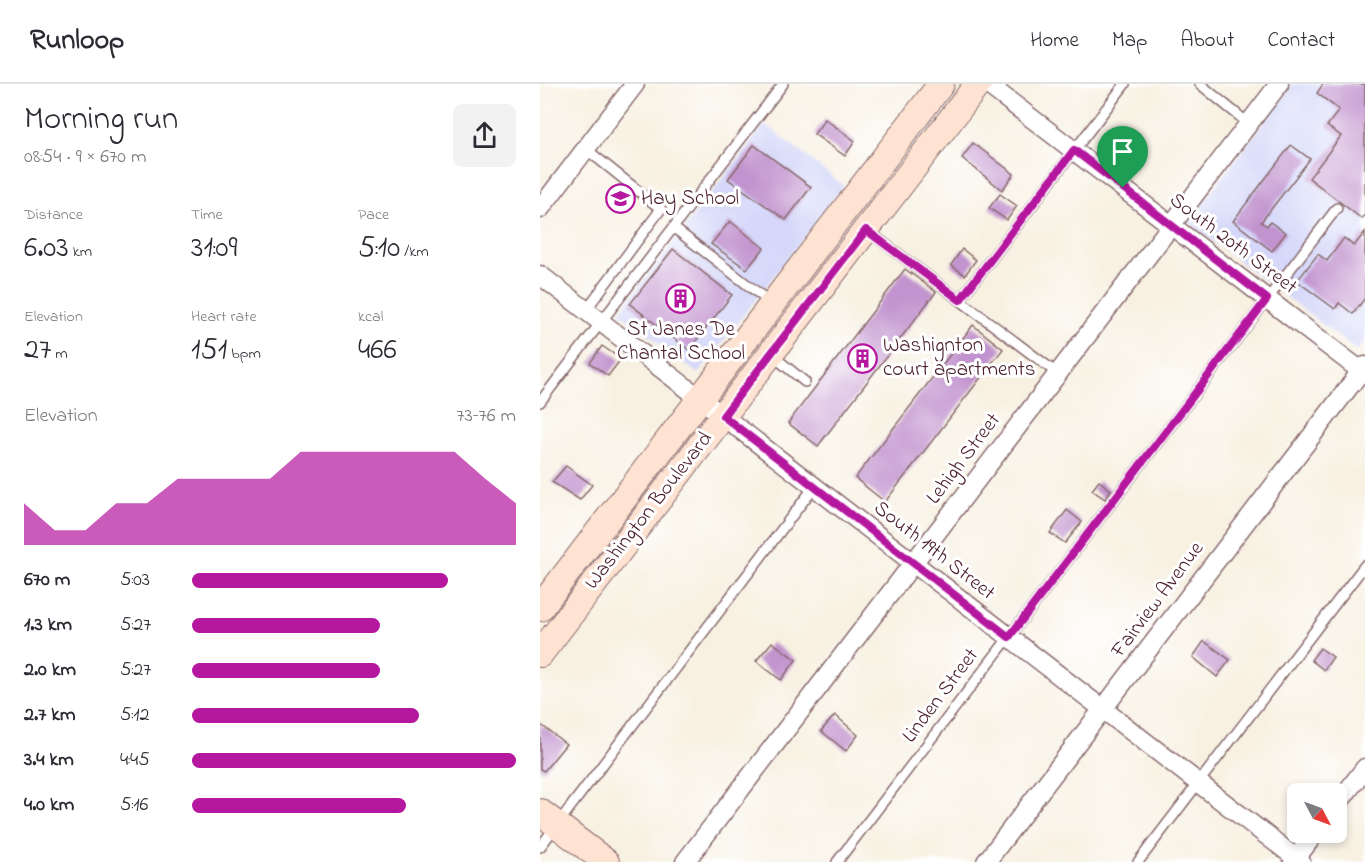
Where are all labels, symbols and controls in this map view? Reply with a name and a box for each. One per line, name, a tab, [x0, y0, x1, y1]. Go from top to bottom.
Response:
text: Runloop	[30, 21, 124, 62]
text: Home	[1030, 26, 1079, 56]
text: Map	[1112, 26, 1147, 56]
text: About	[1180, 26, 1234, 56]
text: Contact	[1267, 26, 1335, 56]
text: Morning run	[24, 96, 178, 144]
button: share	[453, 104, 516, 167]
pin	[1097, 126, 1148, 188]
icon: arrive	[1106, 135, 1139, 168]
text: 08:54 · 9 × 670 m	[24, 143, 147, 172]
school or university icon: Hay School	[604, 183, 636, 215]
place label: Hay School	[641, 184, 739, 216]
street label: South 20th Street	[1163, 186, 1303, 302]
text: Distance	[24, 203, 83, 227]
text: Time	[191, 203, 223, 227]
text: Pace	[358, 203, 389, 227]
text: 6.03	[24, 227, 69, 271]
text: 31:09	[191, 227, 237, 271]
text: 5:10	[358, 227, 400, 271]
text: km	[69, 240, 92, 264]
text: /km	[400, 240, 429, 264]
building icon: St Janes De Chantal School	[665, 283, 697, 315]
text: Elevation	[24, 305, 83, 329]
text: Heart rate	[191, 305, 257, 329]
text: kcal	[358, 305, 383, 329]
place label: St Janes De Chantal School	[617, 315, 745, 369]
text: 27	[24, 329, 51, 373]
text: 151	[191, 329, 227, 373]
text: 466	[358, 329, 397, 373]
place label: Washignton court apartments	[883, 331, 1035, 385]
text: m	[51, 342, 68, 366]
text: bpm	[227, 342, 261, 366]
building icon: Washignton court apartments	[846, 342, 878, 374]
text: Elevation	[24, 402, 98, 431]
text: 73–76 m	[456, 402, 516, 431]
street label: Lehigh Street	[920, 407, 1010, 512]
street label: Washington Boulevard	[578, 426, 722, 598]
street label: South 19th Street	[867, 494, 1001, 608]
street label: Fairview Avenue	[1104, 535, 1212, 665]
text: 670 m	[24, 566, 70, 595]
text: 5:03	[120, 566, 150, 595]
text: 1.3 km	[24, 611, 72, 640]
text: 5:27	[120, 611, 151, 640]
street label: Linden Street	[895, 642, 987, 750]
text: 2.0 km	[24, 656, 76, 685]
text: 5:27	[120, 656, 151, 685]
text: 2.7 km	[24, 701, 76, 730]
text: 5:12	[120, 701, 149, 730]
text: 3.4 km	[24, 746, 74, 775]
text: 4:45	[120, 746, 150, 775]
north arrow	[1287, 783, 1347, 843]
map controls	[1287, 783, 1347, 843]
text: 4.0 km	[24, 791, 74, 820]
text: 5:16	[120, 791, 148, 820]

